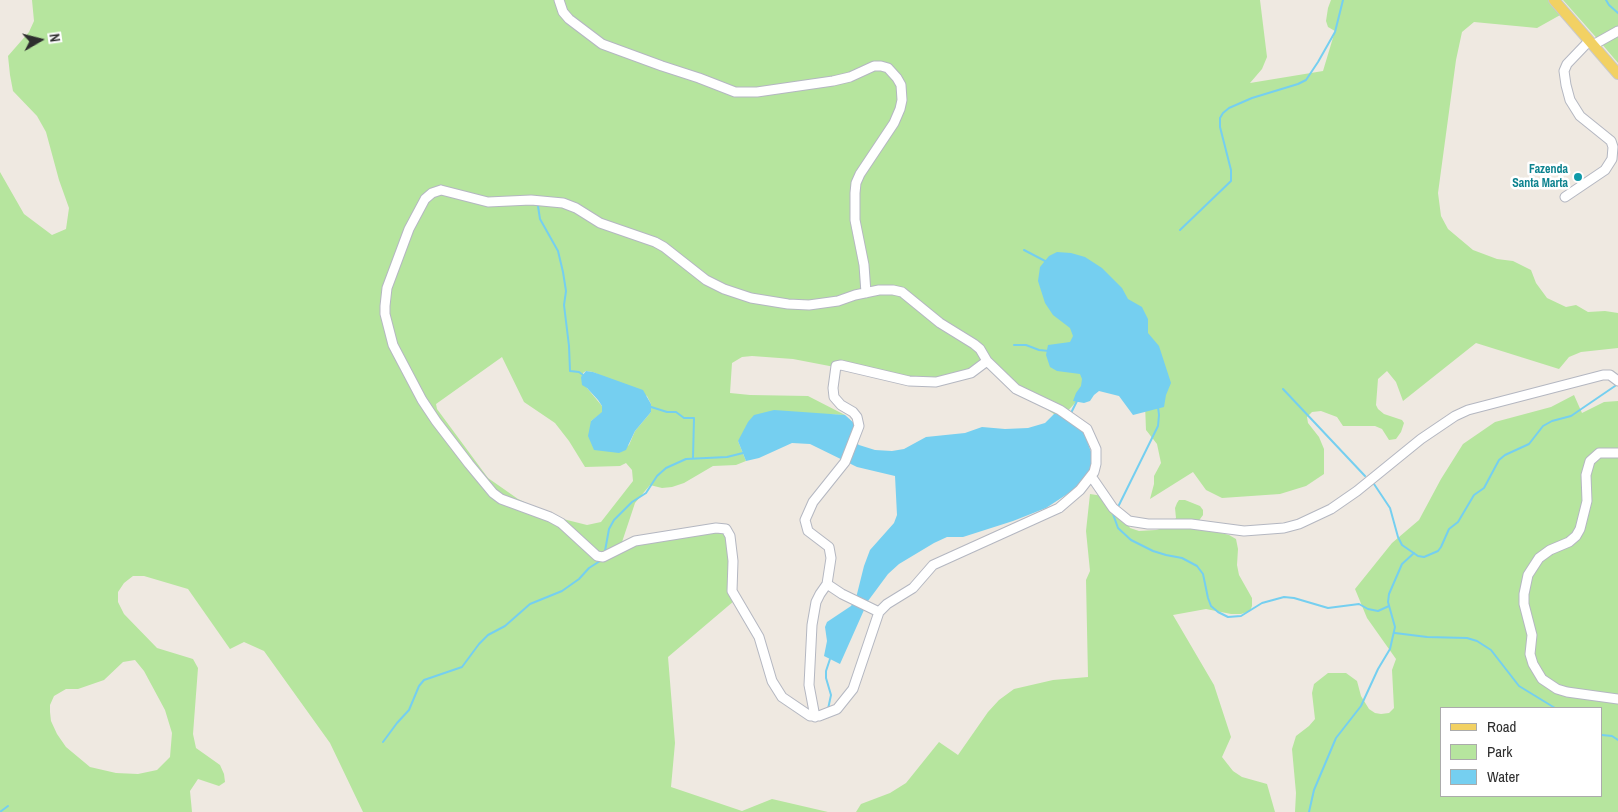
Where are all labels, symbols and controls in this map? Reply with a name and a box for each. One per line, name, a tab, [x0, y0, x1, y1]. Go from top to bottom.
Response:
north arrow	[15, 15, 65, 65]
text: N	[45, 33, 64, 43]
place label: Fazenda Santa Marta	[1512, 163, 1568, 191]
marker: Fazenda Santa Marta	[1572, 171, 1584, 183]
legend	[1440, 707, 1603, 797]
text: Road	[1487, 716, 1516, 737]
text: Park	[1487, 741, 1512, 762]
text: Water	[1487, 766, 1519, 787]

